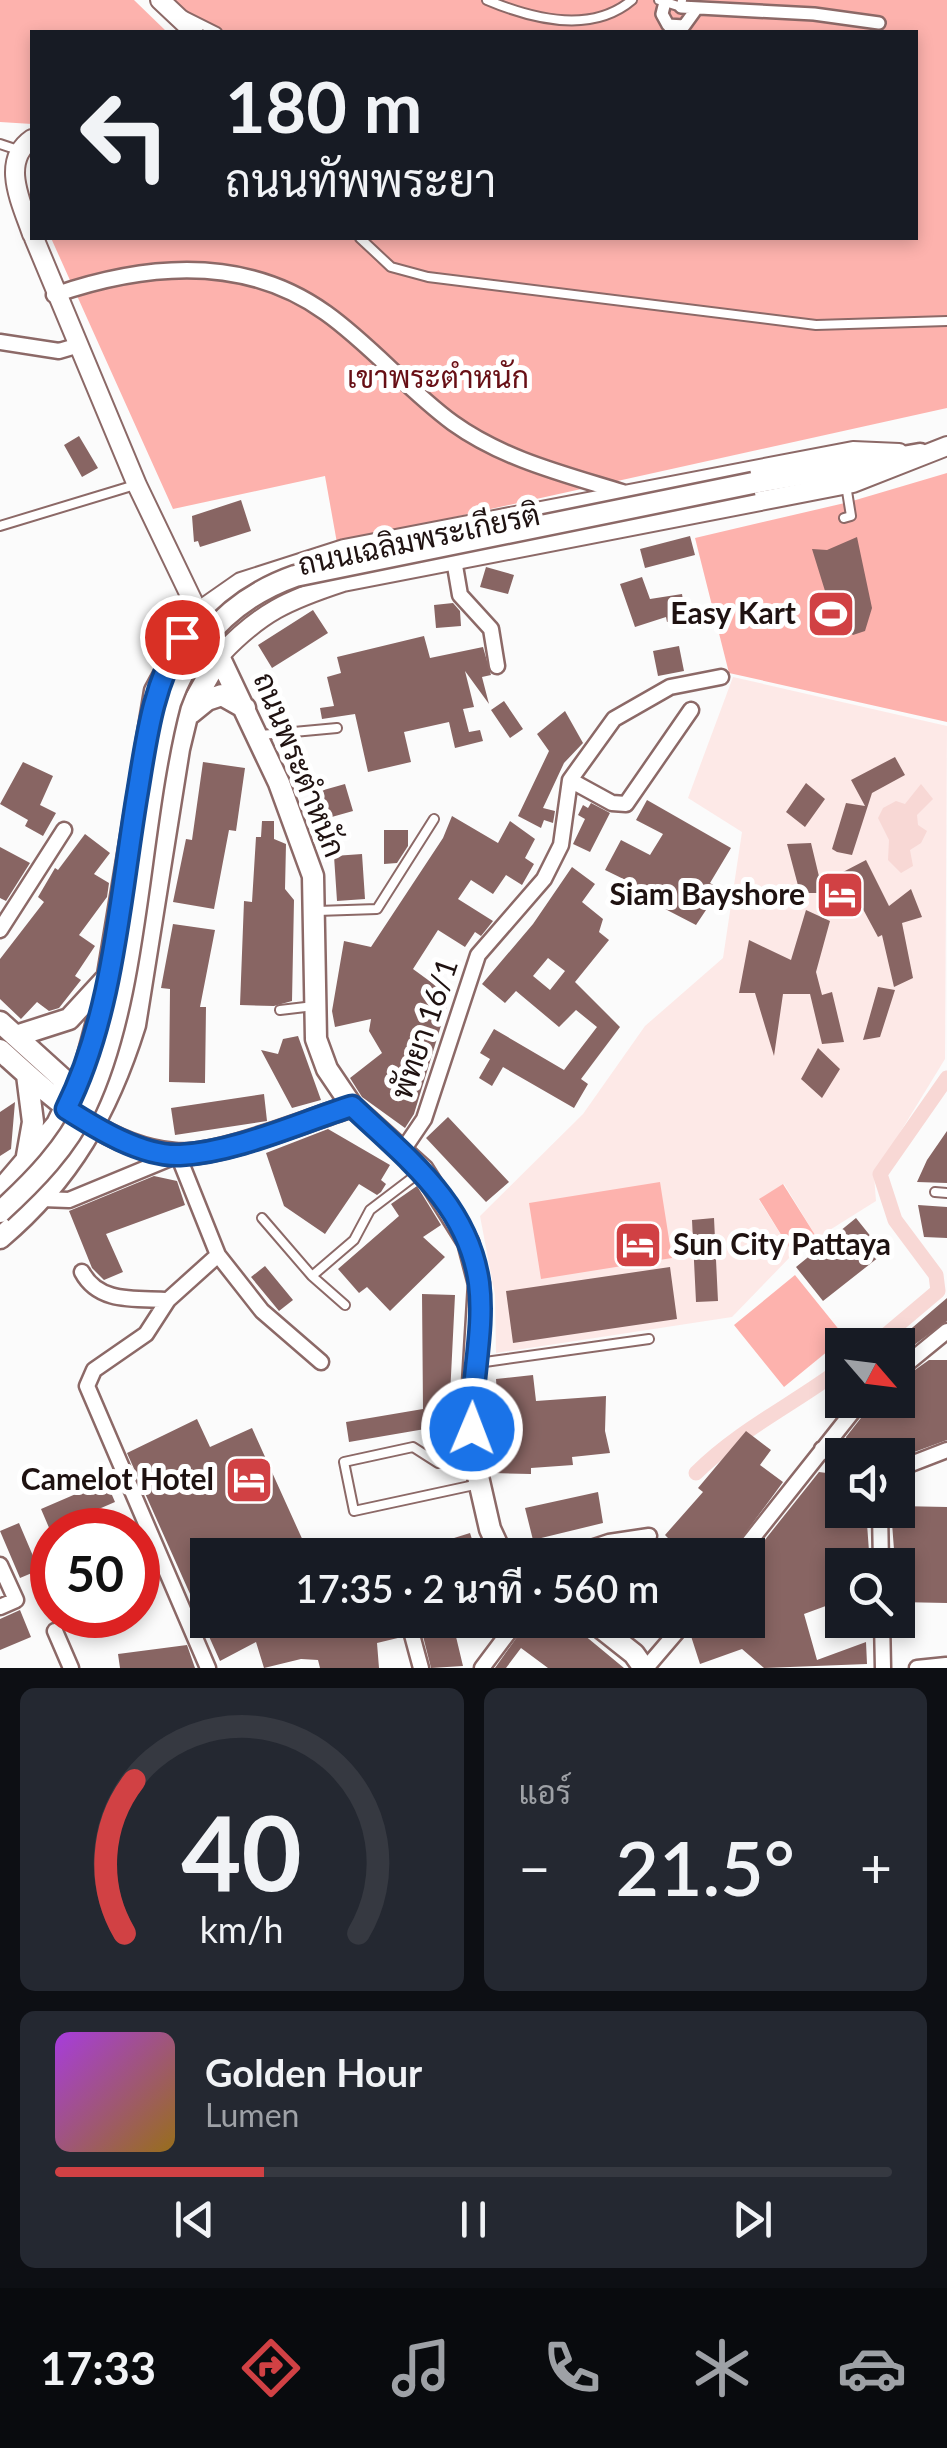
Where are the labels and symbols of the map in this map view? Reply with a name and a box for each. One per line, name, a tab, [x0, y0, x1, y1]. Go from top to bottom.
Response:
park label: เขาพระตำหนัก	[347, 358, 529, 394]
street label: ถนนเฉลิมพระเกียรติ	[294, 495, 543, 581]
sports icon: Easy Kart	[805, 588, 857, 640]
place label: Easy Kart	[670, 594, 796, 630]
pin	[140, 595, 225, 680]
street label: ถนนพระตำหนัก	[247, 667, 354, 862]
hotel icon: Siam Bayshore	[814, 869, 866, 921]
place label: Siam Bayshore	[609, 875, 805, 911]
street label: พัทยา 16/1	[382, 953, 464, 1103]
hotel icon: Sun City Pattaya	[612, 1219, 664, 1271]
place label: Sun City Pattaya	[673, 1225, 891, 1261]
north arrow	[825, 1328, 915, 1418]
position arrow	[420, 1377, 524, 1481]
hotel icon: Camelot Hotel	[223, 1454, 275, 1506]
place label: Camelot Hotel	[21, 1460, 214, 1496]
speed limit sign: 50	[30, 1508, 160, 1638]

